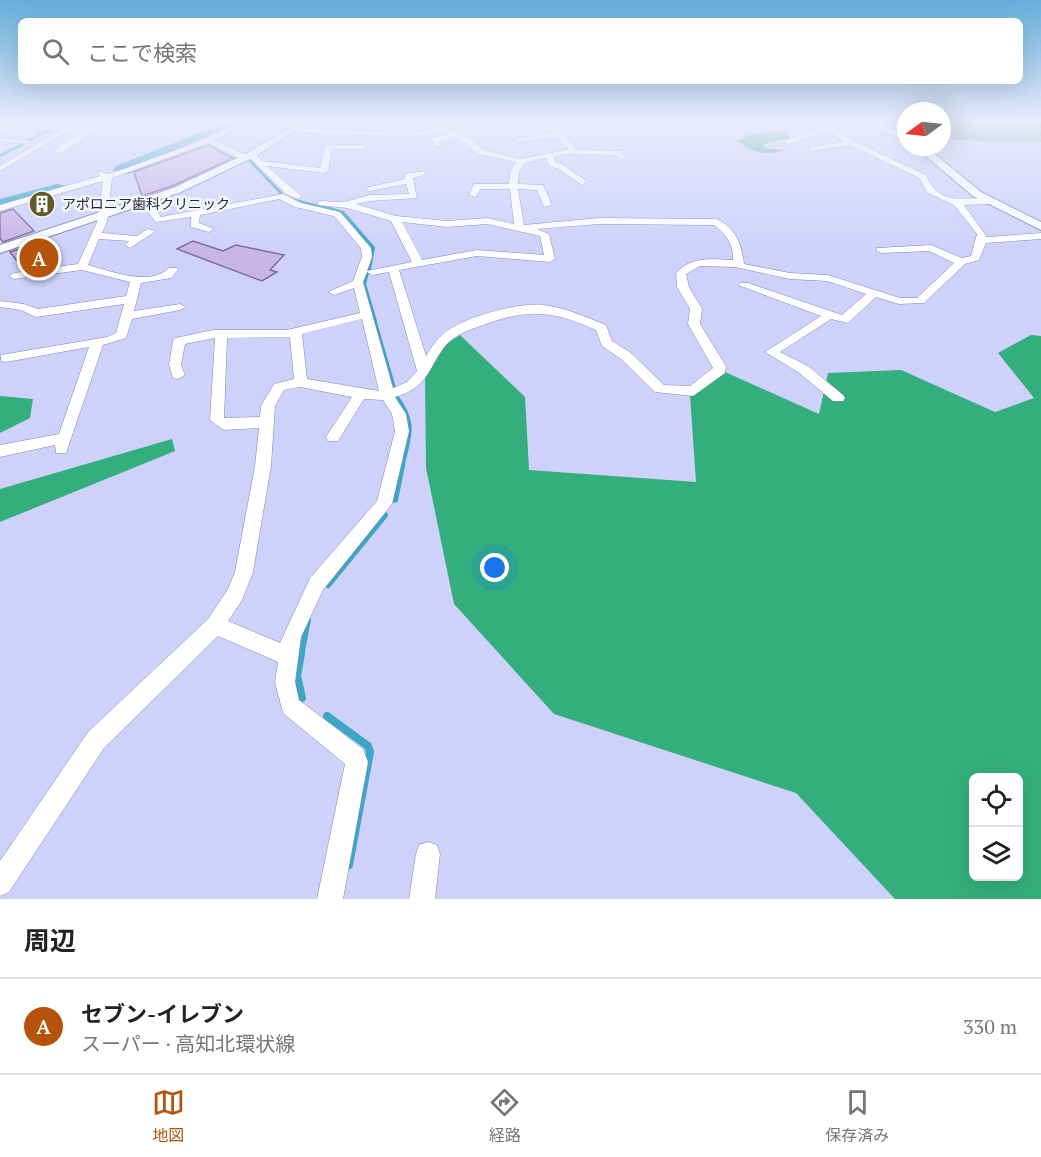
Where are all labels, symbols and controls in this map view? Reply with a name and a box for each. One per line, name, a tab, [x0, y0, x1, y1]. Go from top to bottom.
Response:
search box	[18, 18, 1023, 84]
icon: search	[39, 35, 72, 68]
text: ここで検索	[87, 38, 197, 67]
north arrow	[897, 102, 951, 156]
building icon: アポロニア歯科クリニック	[27, 189, 57, 219]
place label: アポロニア歯科クリニック	[62, 194, 230, 213]
pin: A	[20, 236, 58, 280]
your location	[480, 553, 509, 582]
map controls	[969, 773, 1023, 881]
button: locate	[969, 773, 1023, 827]
button: layers	[969, 827, 1023, 881]
text: 周辺	[24, 923, 76, 957]
text: セブン-イレブン	[81, 999, 244, 1028]
text: A	[36, 1013, 51, 1040]
text: 330 m	[963, 1013, 1017, 1040]
text: スーパー · 高知北環状線	[81, 1030, 295, 1057]
tab: 地図	[152, 1086, 185, 1146]
tab: 経路	[488, 1086, 521, 1146]
tab: 保存済み	[825, 1086, 889, 1146]

